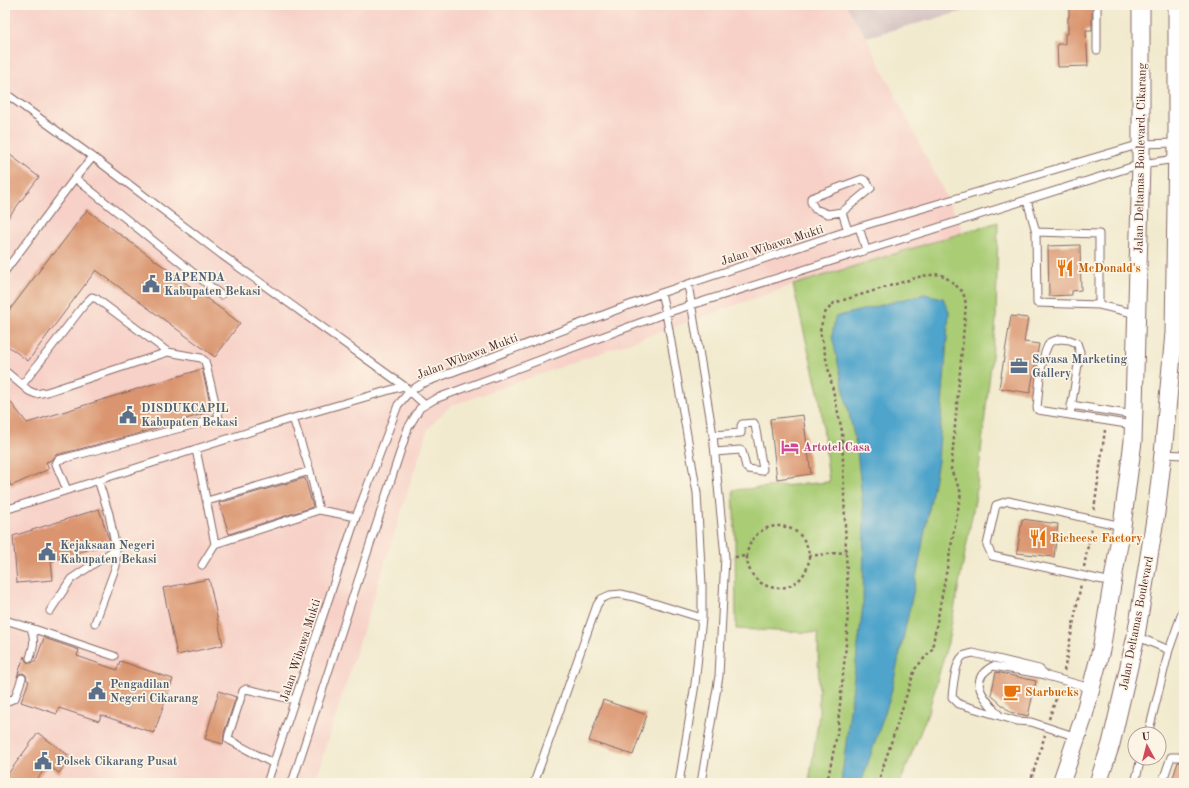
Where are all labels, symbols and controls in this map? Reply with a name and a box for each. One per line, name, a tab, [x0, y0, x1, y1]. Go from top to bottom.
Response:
street label: Jalan Deltamas Boulevard, Cikarang	[1133, 62, 1149, 253]
street label: Jalan Wibawa Mukti	[720, 224, 825, 268]
restaurant icon: McDonald's	[1055, 258, 1075, 278]
place label: McDonald's	[1078, 263, 1141, 275]
place label: BAPENDA Kabupaten Bekasi	[164, 272, 261, 298]
public building icon: BAPENDA Kabupaten Bekasi	[141, 274, 161, 294]
street label: Jalan Wibawa Mukti	[415, 332, 519, 382]
place label: Savasa Marketing Gallery	[1032, 354, 1127, 380]
office icon: Savasa Marketing Gallery	[1009, 356, 1029, 376]
place label: DISDUKCAPIL Kabupaten Bekasi	[141, 403, 238, 429]
public building icon: DISDUKCAPIL Kabupaten Bekasi	[118, 405, 138, 425]
hotel icon: Artotel Casa	[780, 437, 800, 457]
place label: Artotel Casa	[803, 442, 870, 454]
restaurant icon: Richeese Factory	[1028, 528, 1048, 548]
place label: Richeese Factory	[1051, 533, 1142, 545]
place label: Kejaksaan Negeri Kabupaten Bekasi	[60, 540, 157, 566]
public building icon: Kejaksaan Negeri Kabupaten Bekasi	[37, 542, 57, 562]
street label: Jalan Deltamas Boulevard	[1118, 555, 1156, 691]
street label: Jalan Wibawa Mukti	[279, 598, 323, 703]
place label: Pengadilan Negeri Cikarang	[110, 679, 199, 705]
public building icon: Pengadilan Negeri Cikarang	[87, 681, 107, 701]
cafe icon: Starbucks	[1002, 682, 1022, 702]
place label: Starbucks	[1025, 687, 1079, 699]
north arrow	[1127, 726, 1167, 766]
text: U	[1141, 732, 1151, 744]
public building icon: Polsek Cikarang Pusat	[33, 751, 53, 771]
place label: Polsek Cikarang Pusat	[56, 756, 178, 768]

